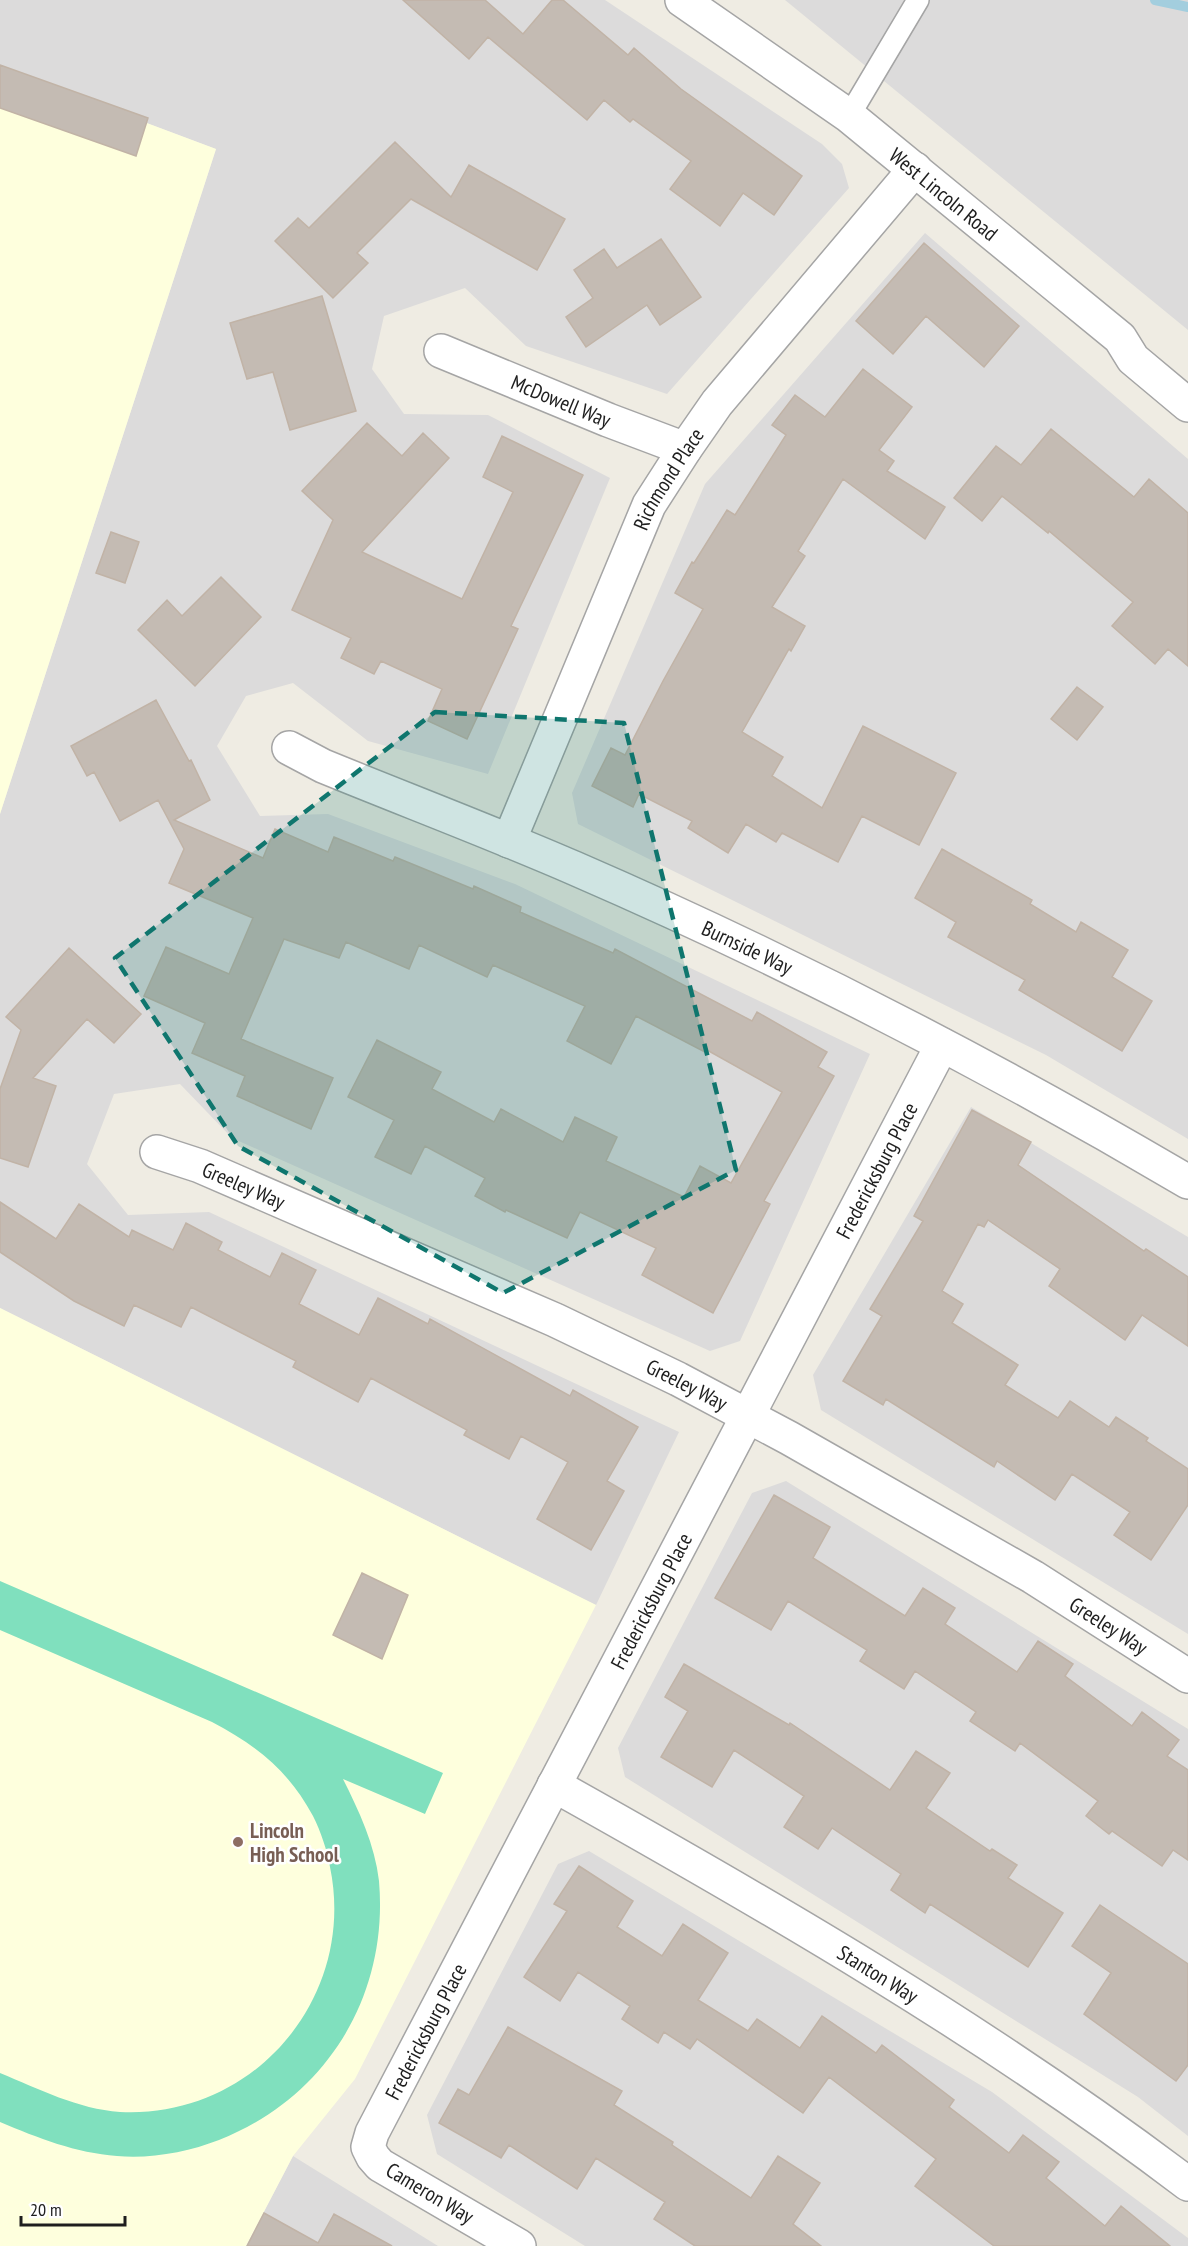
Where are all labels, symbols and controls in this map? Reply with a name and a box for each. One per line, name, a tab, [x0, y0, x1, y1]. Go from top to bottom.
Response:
street label: West Lincoln Road	[884, 141, 1004, 246]
street label: McDowell Way	[507, 368, 615, 433]
street label: Richmond Place	[627, 422, 709, 534]
street label: Burnside Way	[698, 914, 797, 980]
street label: Fredericksburg Place	[830, 1098, 923, 1243]
street label: Greeley Way	[198, 1155, 290, 1215]
street label: Greeley Way	[642, 1352, 732, 1416]
street label: Fredericksburg Place	[604, 1528, 698, 1674]
street label: Greeley Way	[1065, 1590, 1153, 1660]
place label: Lincoln High School	[250, 1817, 340, 1868]
marker: Lincoln High School	[231, 1835, 245, 1849]
street label: Stanton Way	[833, 1939, 924, 2009]
street label: Fredericksburg Place	[378, 1959, 472, 2104]
street label: Cameron Way	[381, 2156, 479, 2230]
scale bar	[21, 2189, 124, 2227]
text: 20 m	[30, 2198, 62, 2221]

